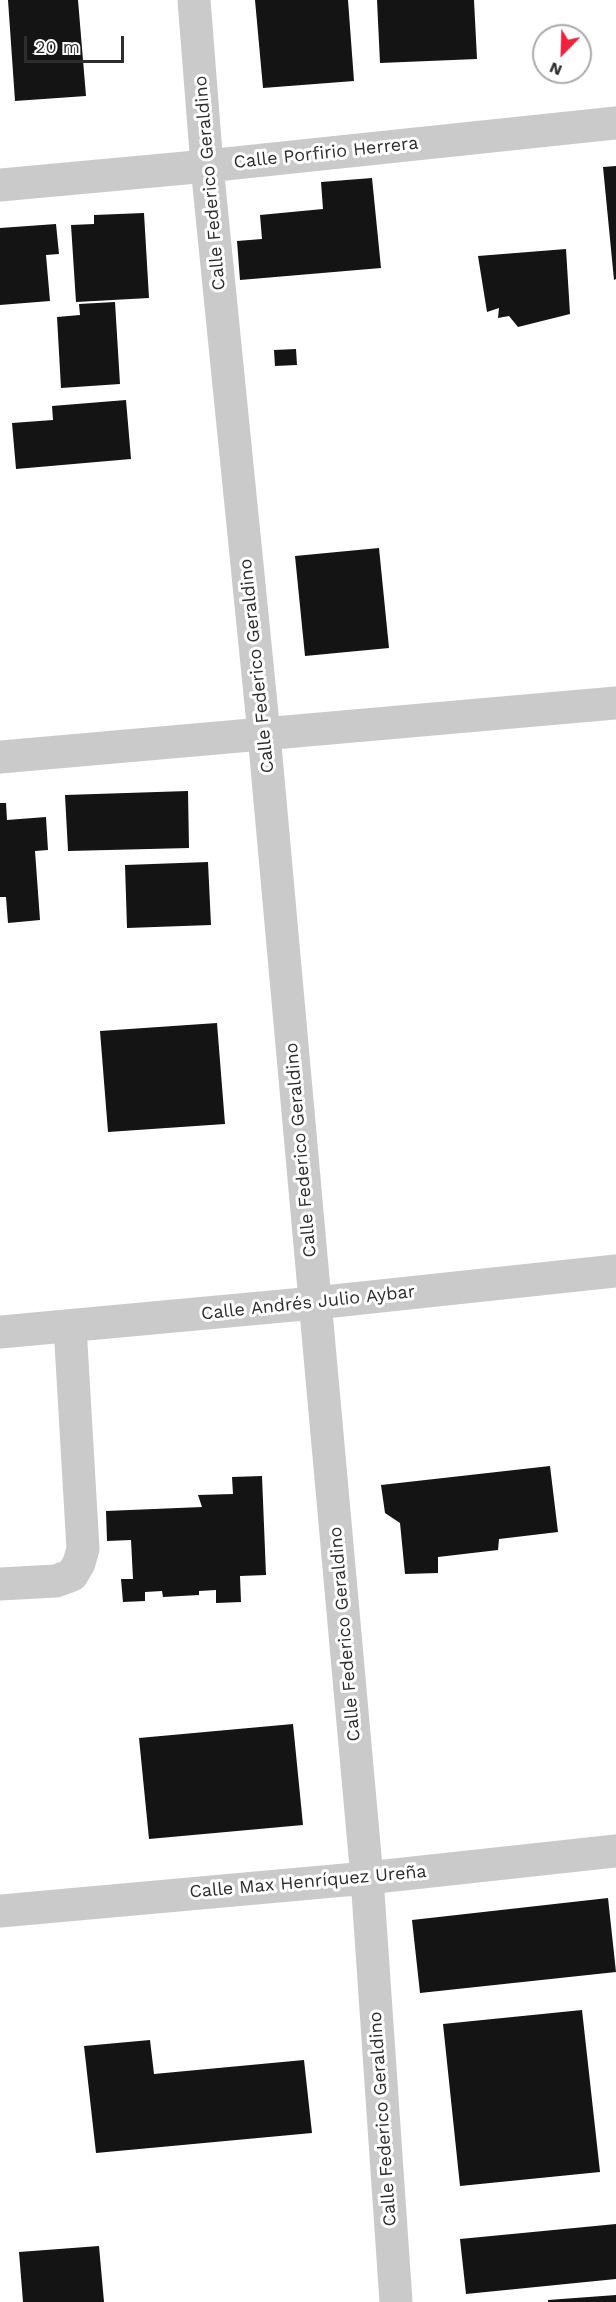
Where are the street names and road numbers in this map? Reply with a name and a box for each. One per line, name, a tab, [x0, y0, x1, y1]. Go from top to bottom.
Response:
street label: Calle Federico Geraldino	[190, 75, 230, 291]
street label: Calle Porfirio Herrera	[233, 133, 419, 173]
street label: Calle Federico Geraldino	[235, 558, 279, 774]
street label: Calle Federico Geraldino	[281, 1042, 321, 1258]
street label: Calle Andrés Julio Aybar	[200, 1281, 416, 1325]
street label: Calle Federico Geraldino	[325, 1526, 365, 1742]
street label: Calle Max Henríquez Ureña	[189, 1861, 427, 1903]
street label: Calle Federico Geraldino	[365, 2011, 401, 2227]

